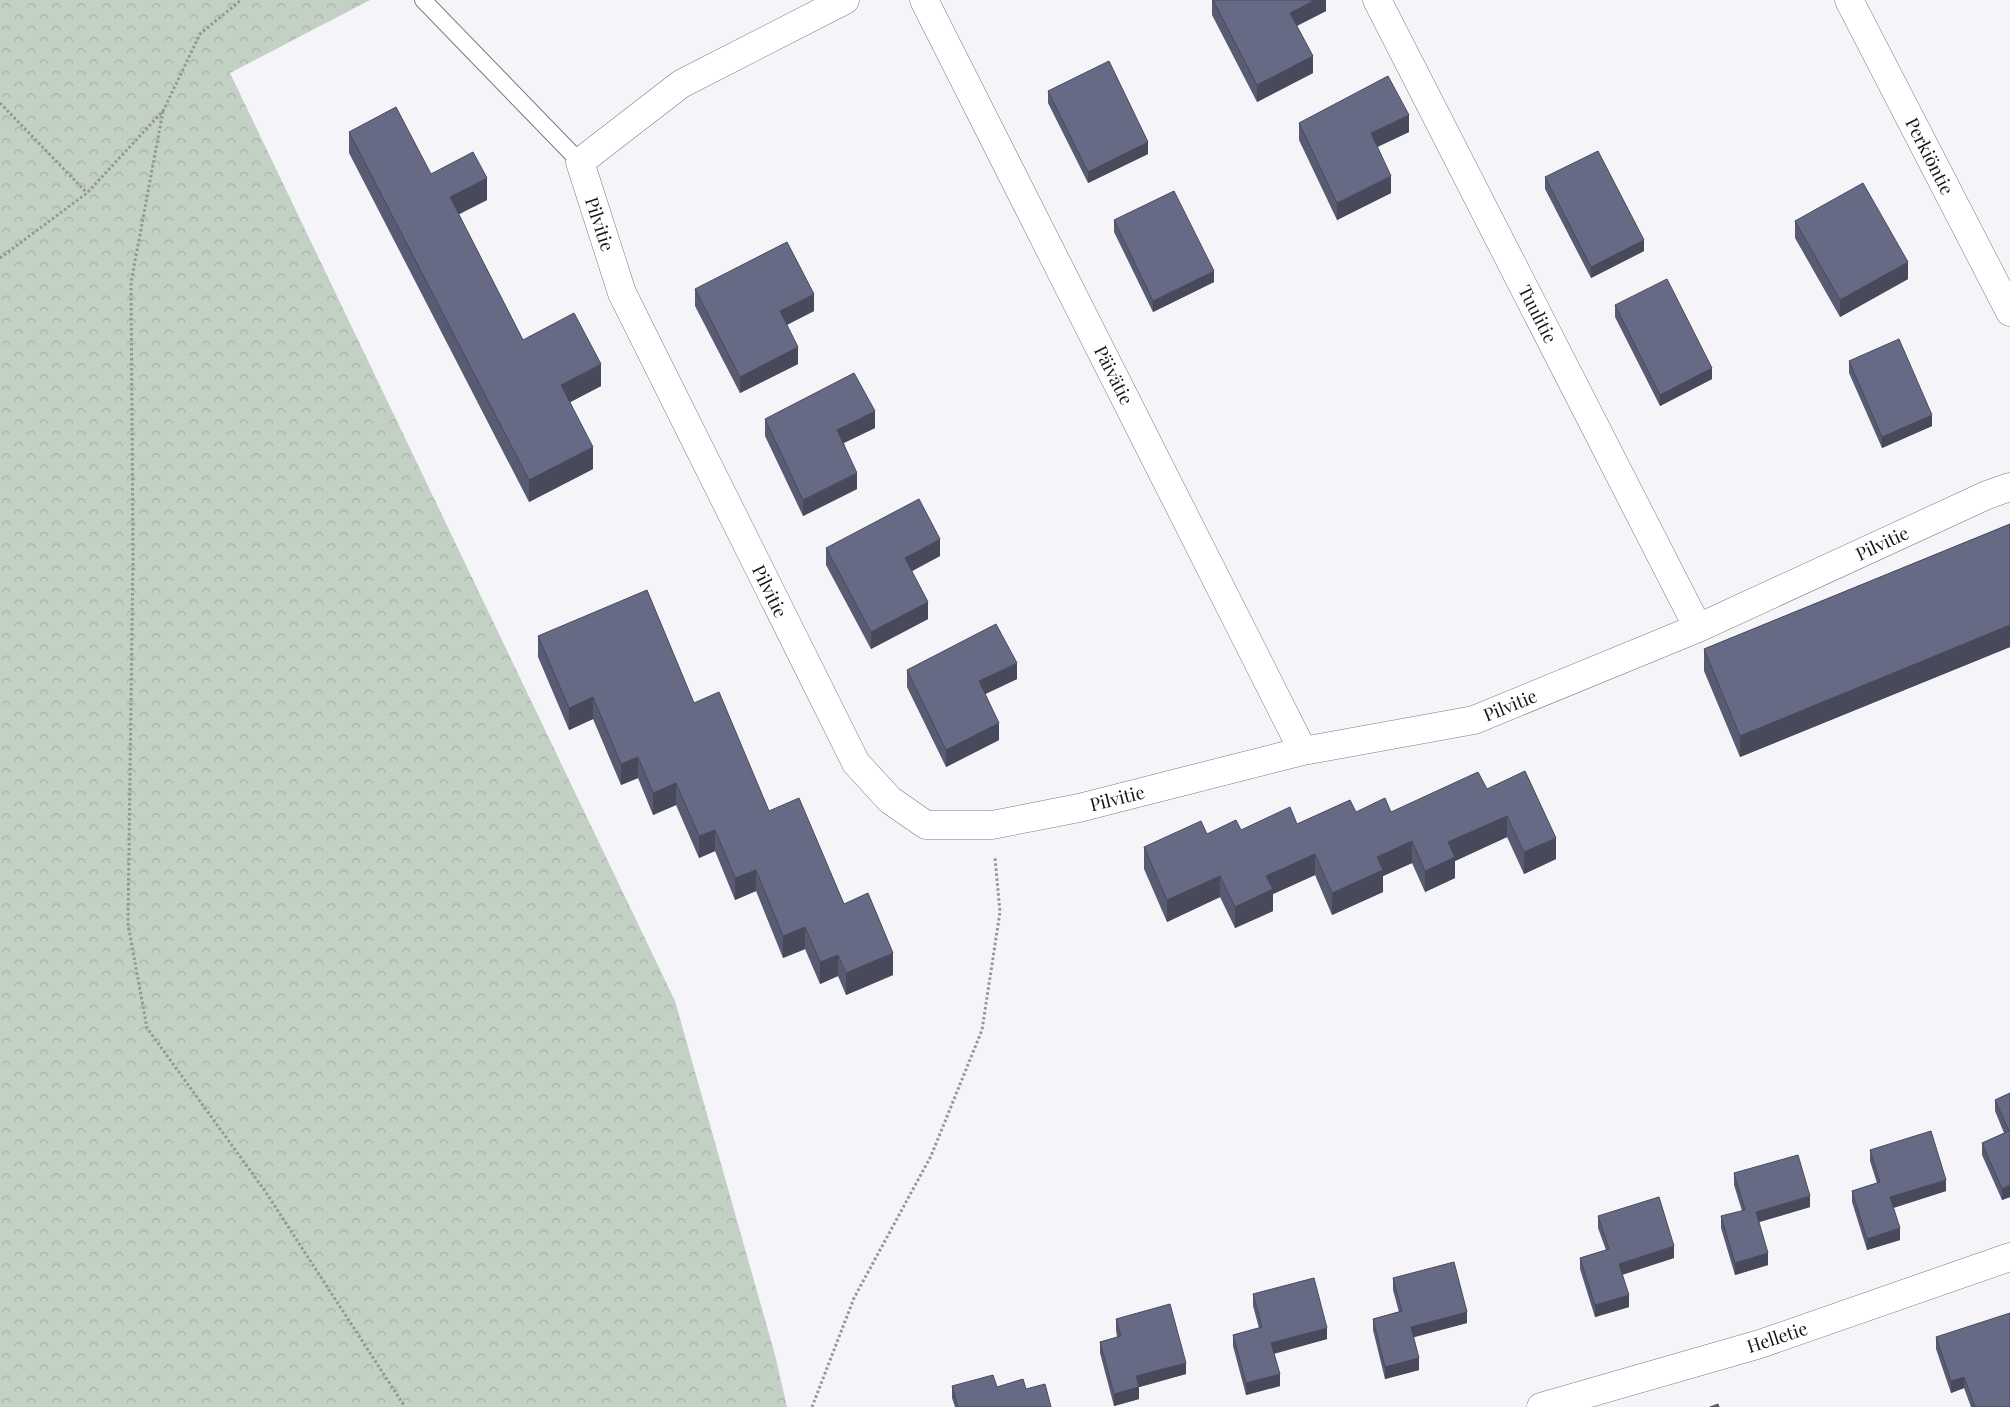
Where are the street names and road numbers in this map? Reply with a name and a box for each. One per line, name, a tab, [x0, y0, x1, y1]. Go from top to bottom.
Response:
street label: Perkiöntie	[1900, 113, 1960, 199]
street label: Pilvitie	[580, 194, 620, 254]
street label: Tuulitie	[1513, 281, 1563, 347]
street label: Päivätie	[1089, 341, 1139, 409]
street label: Pilvitie	[1852, 520, 1912, 566]
street label: Pilvitie	[747, 561, 793, 621]
street label: Pilvitie	[1480, 683, 1540, 727]
street label: Pilvitie	[1087, 780, 1147, 816]
street label: Helletie	[1744, 1316, 1810, 1358]

